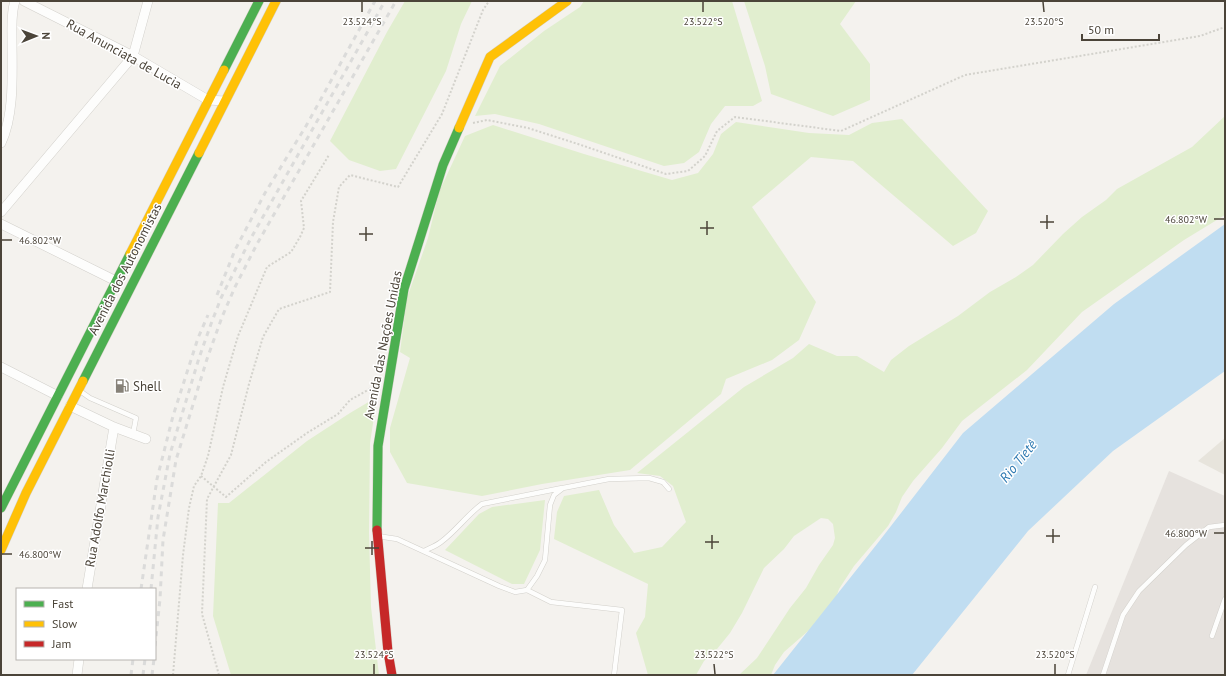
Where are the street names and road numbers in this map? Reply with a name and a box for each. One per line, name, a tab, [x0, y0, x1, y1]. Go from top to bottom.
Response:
street label: Rua Anunciata de Lucia	[63, 15, 185, 93]
street label: Avenida dos Autonomistas	[84, 200, 166, 338]
street label: Avenida das Nações Unidas	[360, 269, 406, 421]
street label: Rua Adolfo Marchiolli	[81, 448, 119, 568]

